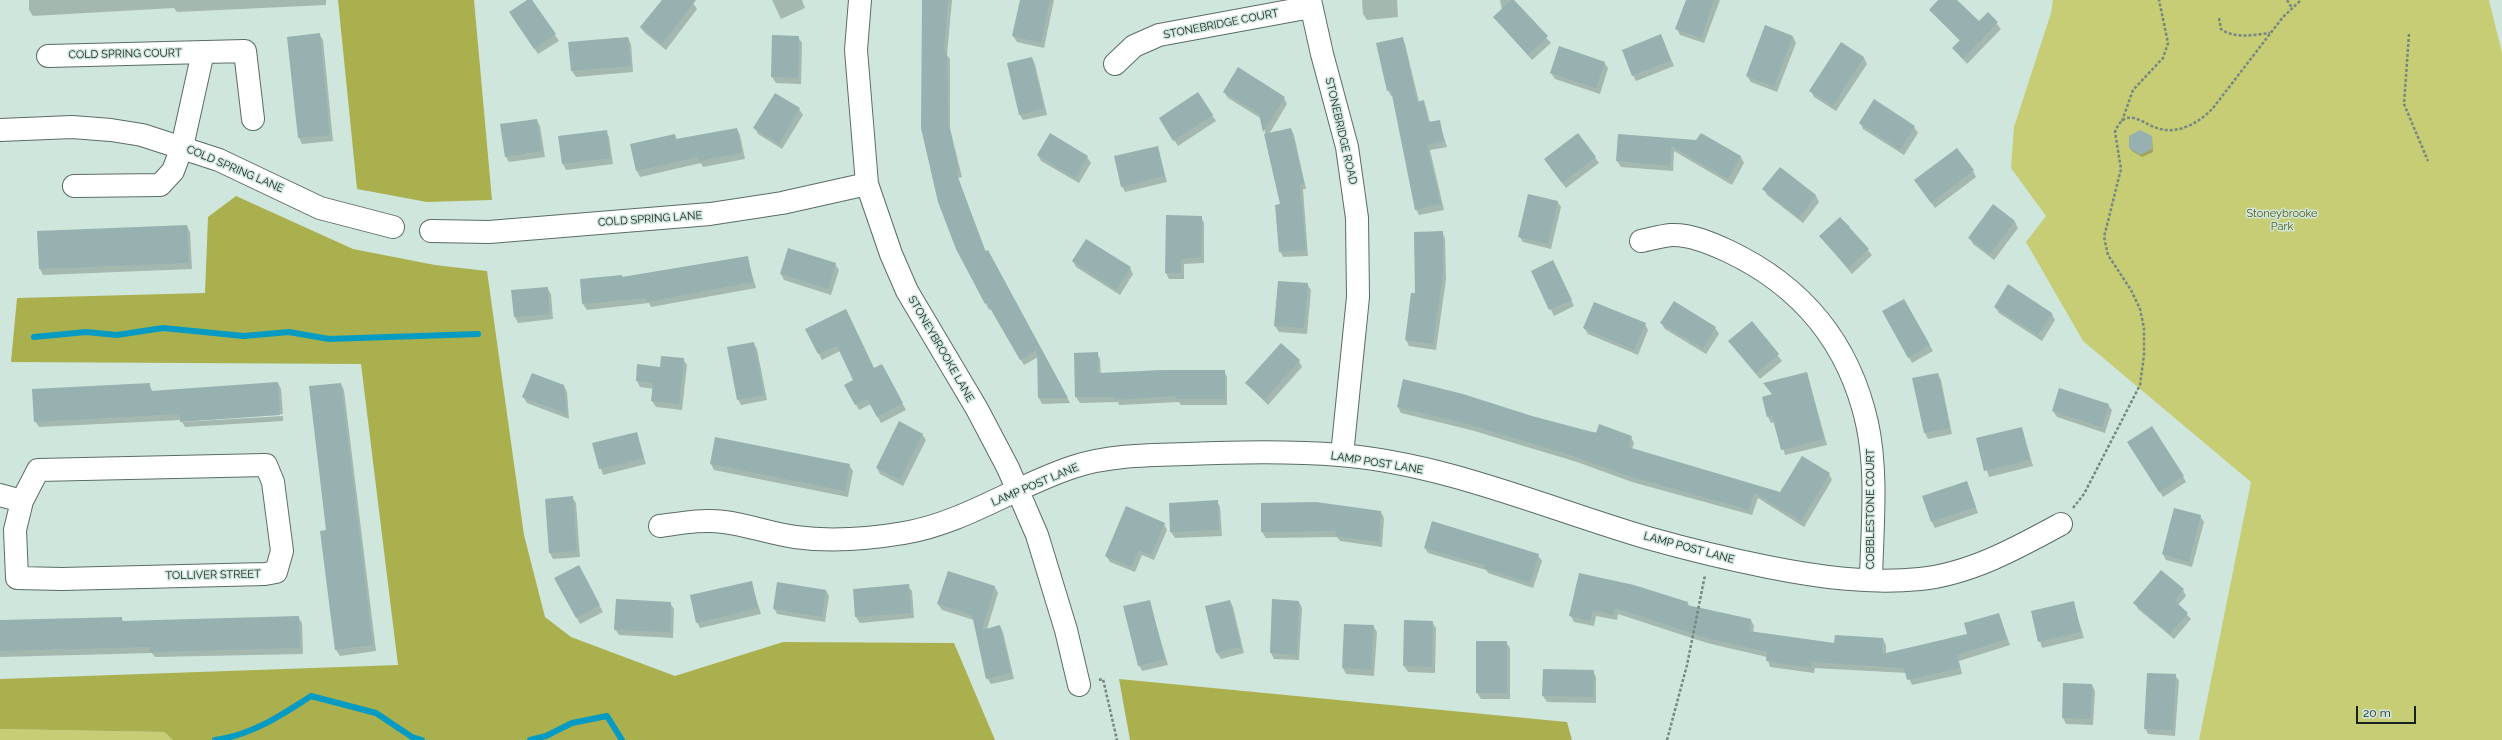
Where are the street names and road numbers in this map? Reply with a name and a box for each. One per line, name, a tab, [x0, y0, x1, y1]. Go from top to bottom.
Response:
street label: STONEBRIDGE COURT	[1162, 6, 1280, 42]
street label: COLD SPRING COURT	[68, 46, 182, 62]
street label: STONEBRIDGE ROAD	[1322, 76, 1360, 186]
street label: COLD SPRING LANE	[184, 143, 286, 195]
street label: COLD SPRING LANE	[597, 209, 703, 229]
street label: STONEYBROOKE LANE	[905, 294, 977, 404]
street label: LAMP POST LANE	[1330, 449, 1424, 477]
street label: COBBLESTONE COURT	[1864, 449, 1878, 569]
street label: LAMP POST LANE	[989, 461, 1081, 509]
street label: LAMP POST LANE	[1642, 530, 1736, 566]
street label: TOLLIVER STREET	[165, 568, 261, 582]

